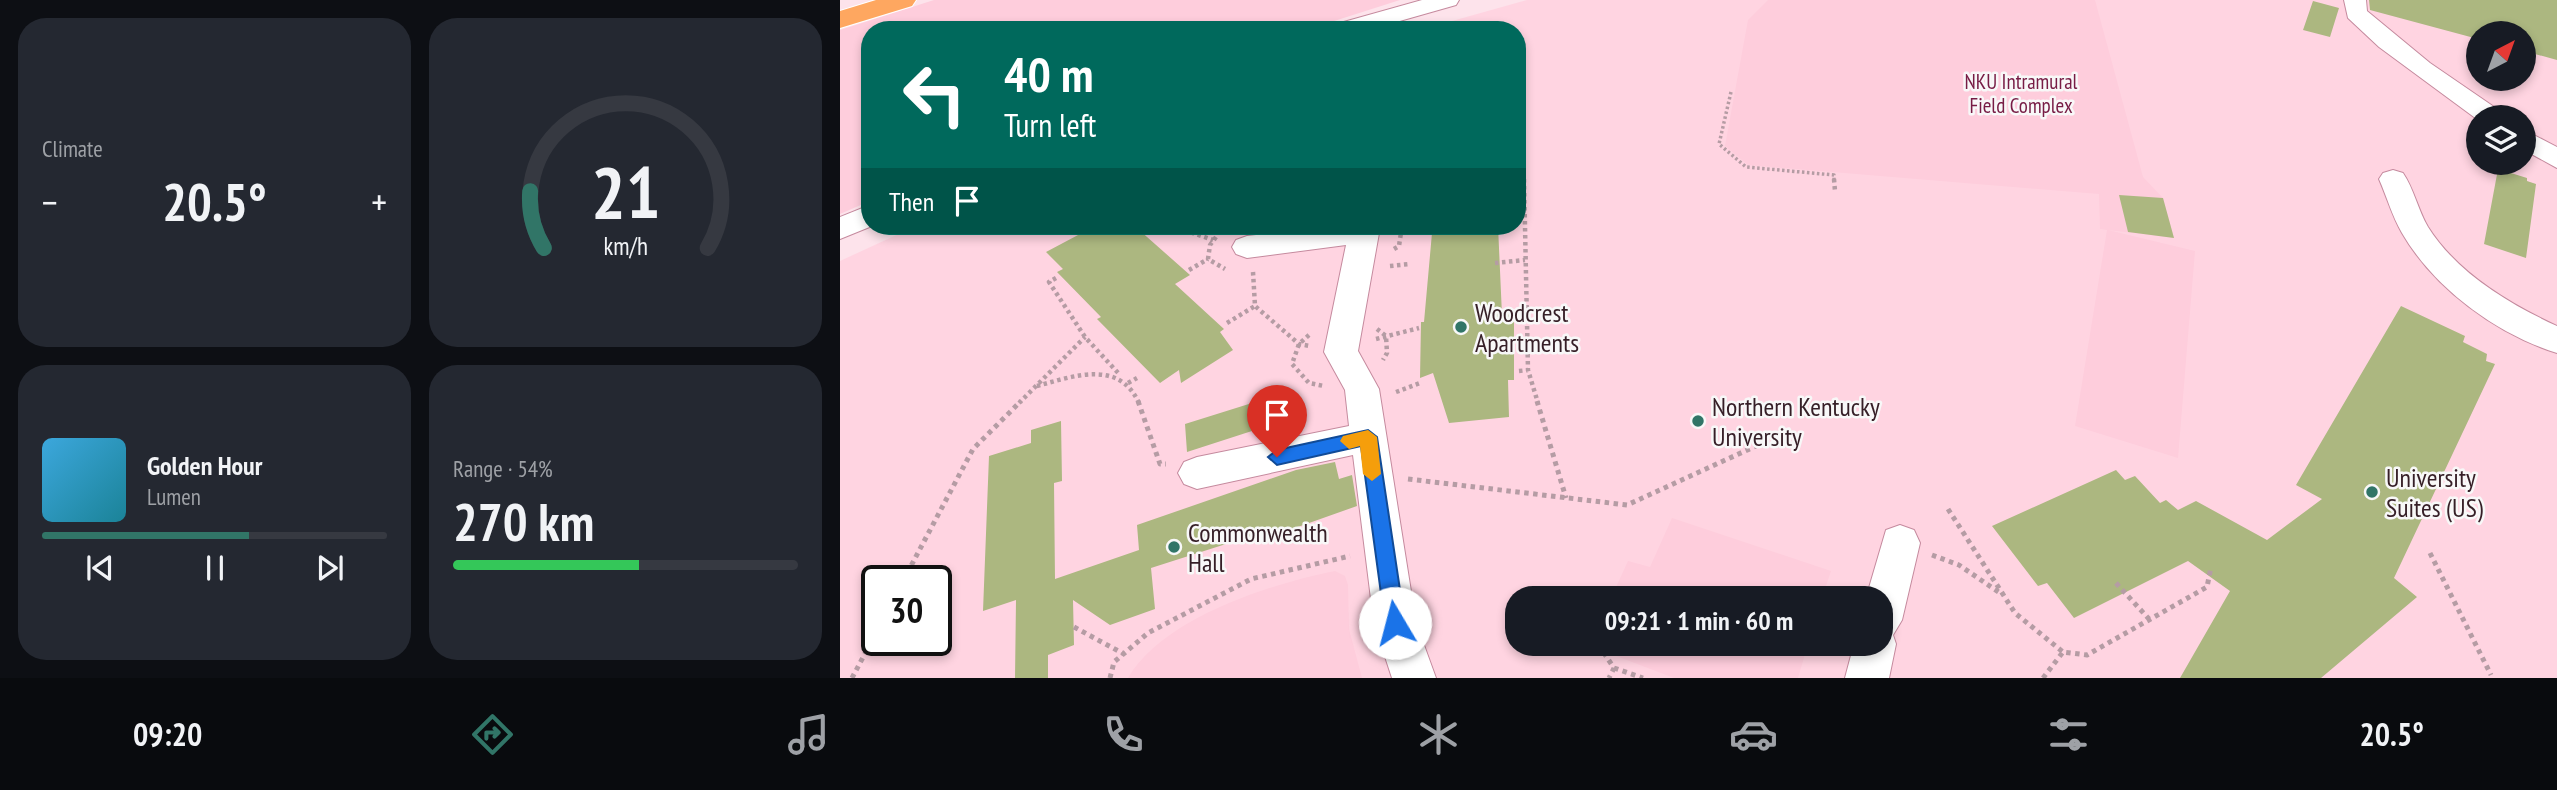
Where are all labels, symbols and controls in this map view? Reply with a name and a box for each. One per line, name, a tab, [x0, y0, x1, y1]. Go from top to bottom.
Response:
north arrow	[2466, 21, 2536, 91]
map controls	[2466, 21, 2536, 175]
text: 40 m	[1004, 42, 1093, 106]
icon: left	[889, 49, 980, 140]
park label: NKU Intramural Field Complex	[1965, 68, 2078, 119]
text: Turn left	[1004, 104, 1096, 146]
button: layers	[2466, 105, 2536, 175]
text: Climate	[42, 134, 103, 163]
text: 21	[591, 145, 660, 239]
text: 20.5°	[162, 168, 267, 235]
text: −	[42, 177, 58, 226]
text: +	[371, 177, 387, 226]
icon: arrive	[948, 182, 986, 220]
text: Then	[889, 185, 934, 218]
text: km/h	[603, 230, 648, 262]
place label: Woodcrest Apartments	[1475, 296, 1579, 359]
marker: Woodcrest Apartments	[1453, 319, 1469, 335]
pin	[1247, 385, 1307, 457]
place label: Northern Kentucky University	[1712, 390, 1880, 453]
icon: arrive	[1258, 396, 1296, 434]
marker: Northern Kentucky University	[1690, 413, 1706, 429]
text: Golden Hour	[147, 449, 262, 482]
text: Range · 54%	[453, 454, 553, 483]
place label: University Suites (US)	[2386, 461, 2483, 524]
text: Lumen	[147, 482, 201, 511]
marker: University Suites (US)	[2364, 484, 2380, 500]
text: 270 km	[453, 488, 594, 555]
place label: Commonwealth Hall	[1188, 516, 1328, 579]
marker: Commonwealth Hall	[1166, 539, 1182, 555]
icon: previous	[81, 549, 119, 587]
icon: pause	[196, 549, 234, 587]
icon: next	[311, 549, 349, 587]
speed limit sign: 30	[861, 565, 952, 656]
position arrow	[1358, 586, 1432, 660]
text: 09:21 · 1 min · 60 m	[1605, 604, 1793, 637]
icon: directions	[468, 710, 517, 759]
icon: music	[784, 710, 833, 759]
icon: phone	[1099, 710, 1148, 759]
icon: climate	[1414, 710, 1463, 759]
icon: car	[1729, 710, 1778, 759]
icon: filters	[2044, 710, 2093, 759]
text: 09:20	[133, 713, 202, 755]
text: 20.5°	[2360, 713, 2424, 755]

